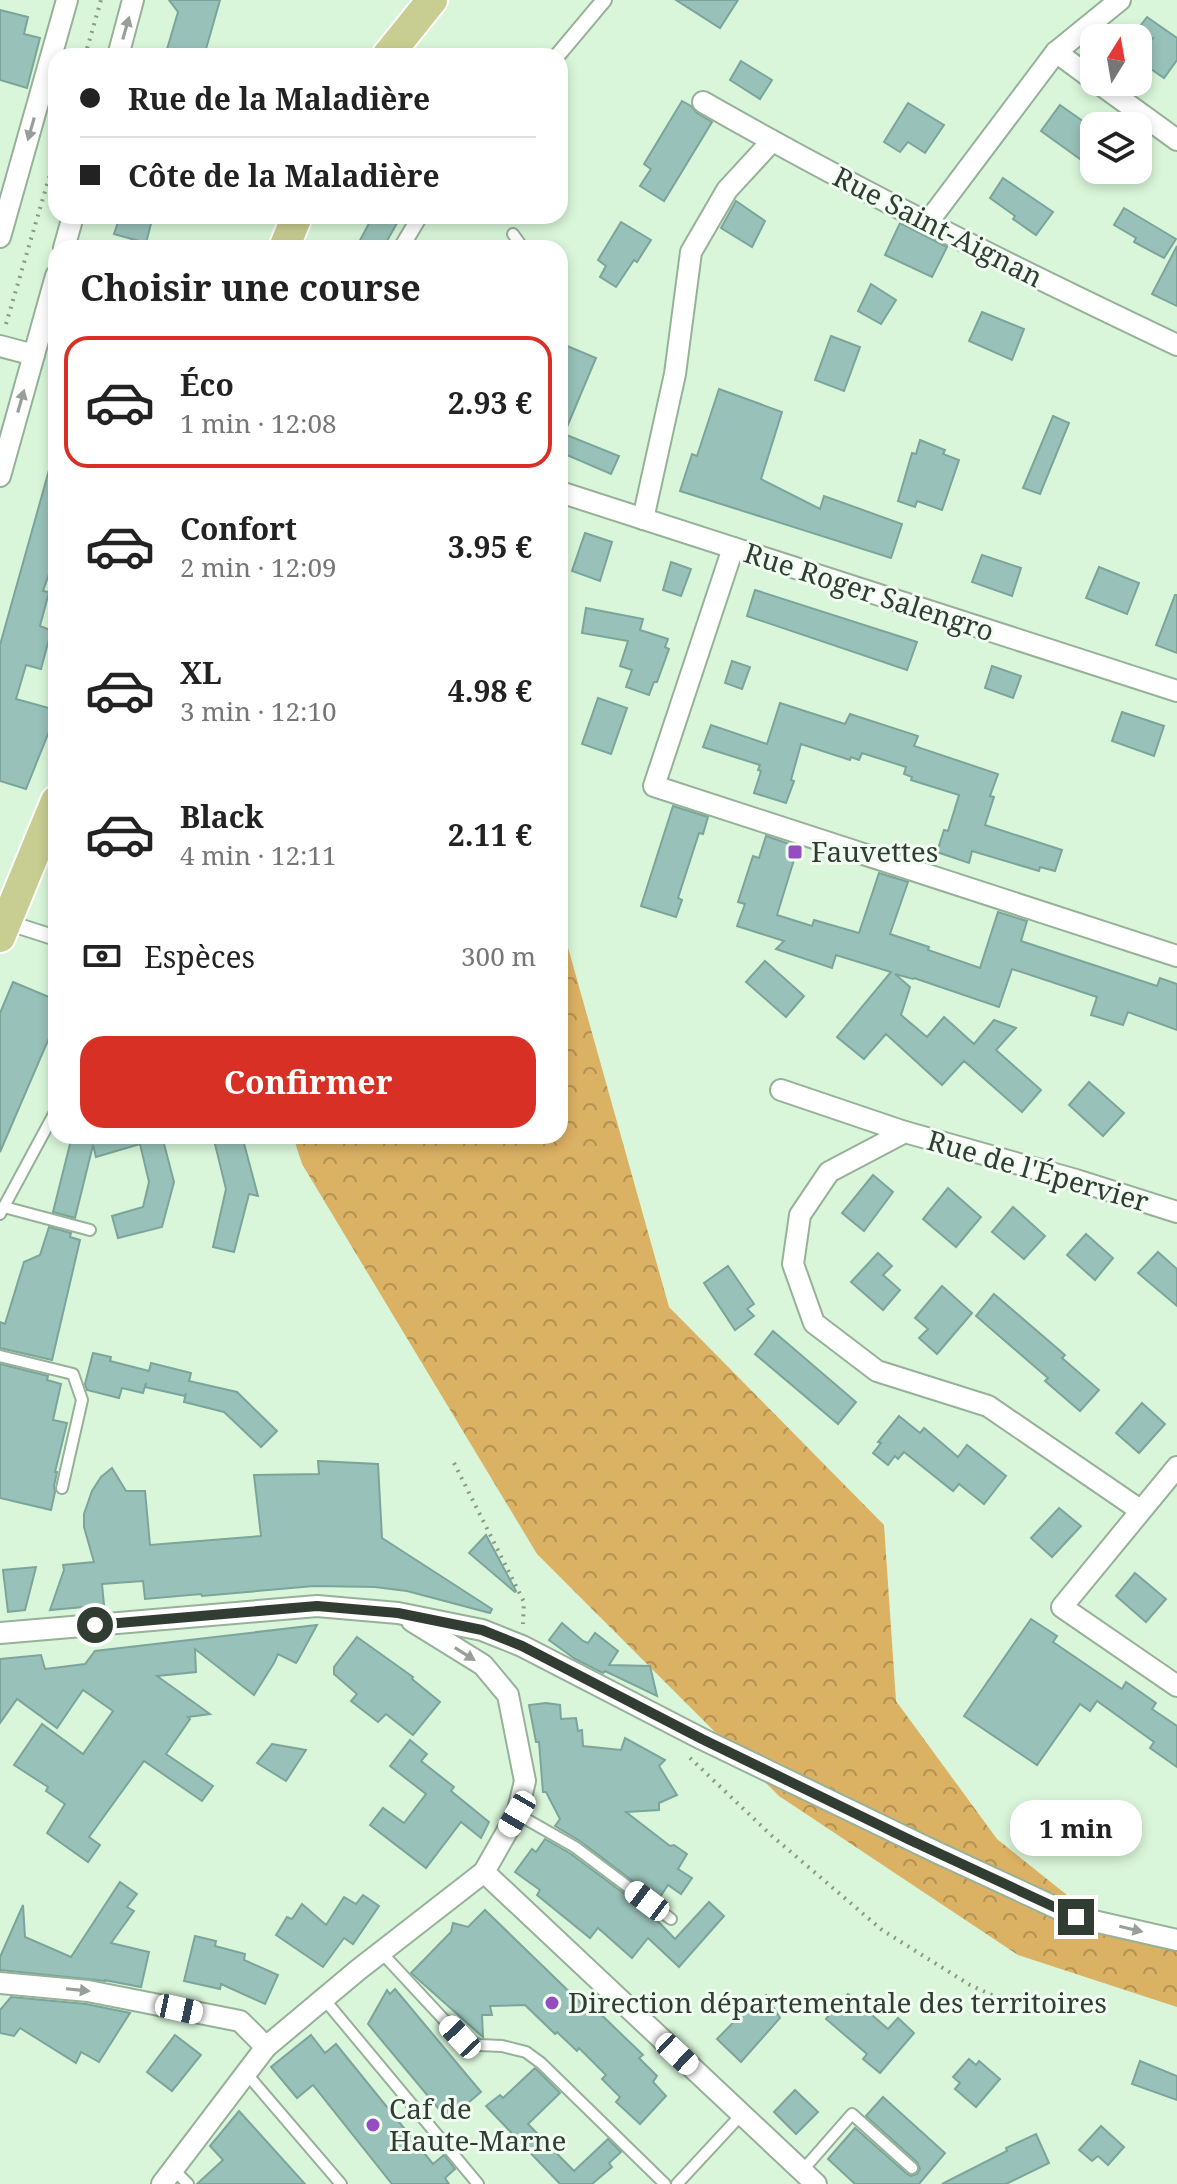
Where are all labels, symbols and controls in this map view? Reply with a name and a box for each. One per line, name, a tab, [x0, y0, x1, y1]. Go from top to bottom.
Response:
one-way arrow	[120, 15, 132, 40]
north arrow	[1080, 24, 1152, 96]
map controls	[1080, 24, 1152, 184]
text: Rue de la Maladière	[128, 78, 430, 119]
button: layers	[1080, 112, 1152, 184]
one-way arrow	[24, 116, 36, 141]
text: Côte de la Maladière	[128, 155, 440, 196]
street label: Rue Saint-Aignan	[827, 157, 1050, 295]
text: Choisir une course	[80, 263, 421, 312]
text: Éco	[180, 364, 234, 405]
icon: car	[84, 366, 156, 438]
text: 2.93 €	[448, 382, 532, 423]
one-way arrow	[15, 388, 28, 412]
text: 1 min · 12:08	[180, 405, 337, 441]
text: Confort	[180, 508, 297, 549]
icon: car	[84, 510, 156, 582]
text: 3.95 €	[448, 526, 532, 567]
street label: Rue Roger Salengro	[740, 533, 999, 649]
text: 2 min · 12:09	[180, 549, 337, 585]
text: XL	[180, 652, 222, 693]
icon: car	[84, 654, 156, 726]
text: 4.98 €	[448, 670, 532, 711]
text: 3 min · 12:10	[180, 693, 337, 729]
text: Black	[180, 796, 264, 837]
icon: car	[84, 798, 156, 870]
text: 2.11 €	[448, 814, 532, 855]
place label: Fauvettes	[811, 832, 938, 870]
text: 4 min · 12:11	[180, 837, 337, 873]
marker: Fauvettes	[786, 843, 804, 861]
icon: cash	[80, 934, 124, 978]
text: Espèces	[144, 936, 255, 977]
text: 300 m	[461, 938, 536, 974]
button: Confirmer	[80, 1036, 536, 1128]
street label: Rue de l'Épervier	[923, 1120, 1154, 1220]
route start	[77, 1607, 113, 1643]
one-way arrow	[454, 1646, 476, 1660]
car	[495, 1787, 539, 1841]
callout: 1 min	[1010, 1801, 1142, 1857]
text: 1 min	[1039, 1810, 1113, 1846]
car	[621, 1877, 673, 1925]
route end	[1058, 1899, 1094, 1935]
one-way arrow	[1118, 1923, 1143, 1936]
place label: Direction départementale des territoires	[568, 1983, 1107, 2021]
one-way arrow	[66, 1984, 91, 1997]
car	[153, 1992, 205, 2026]
marker: Direction départementale des territoires	[543, 1994, 561, 2012]
car	[435, 2011, 485, 2063]
car	[651, 2029, 703, 2079]
place label: Caf de Haute-Marne	[389, 2089, 567, 2159]
marker: Caf de Haute-Marne	[364, 2116, 382, 2134]

